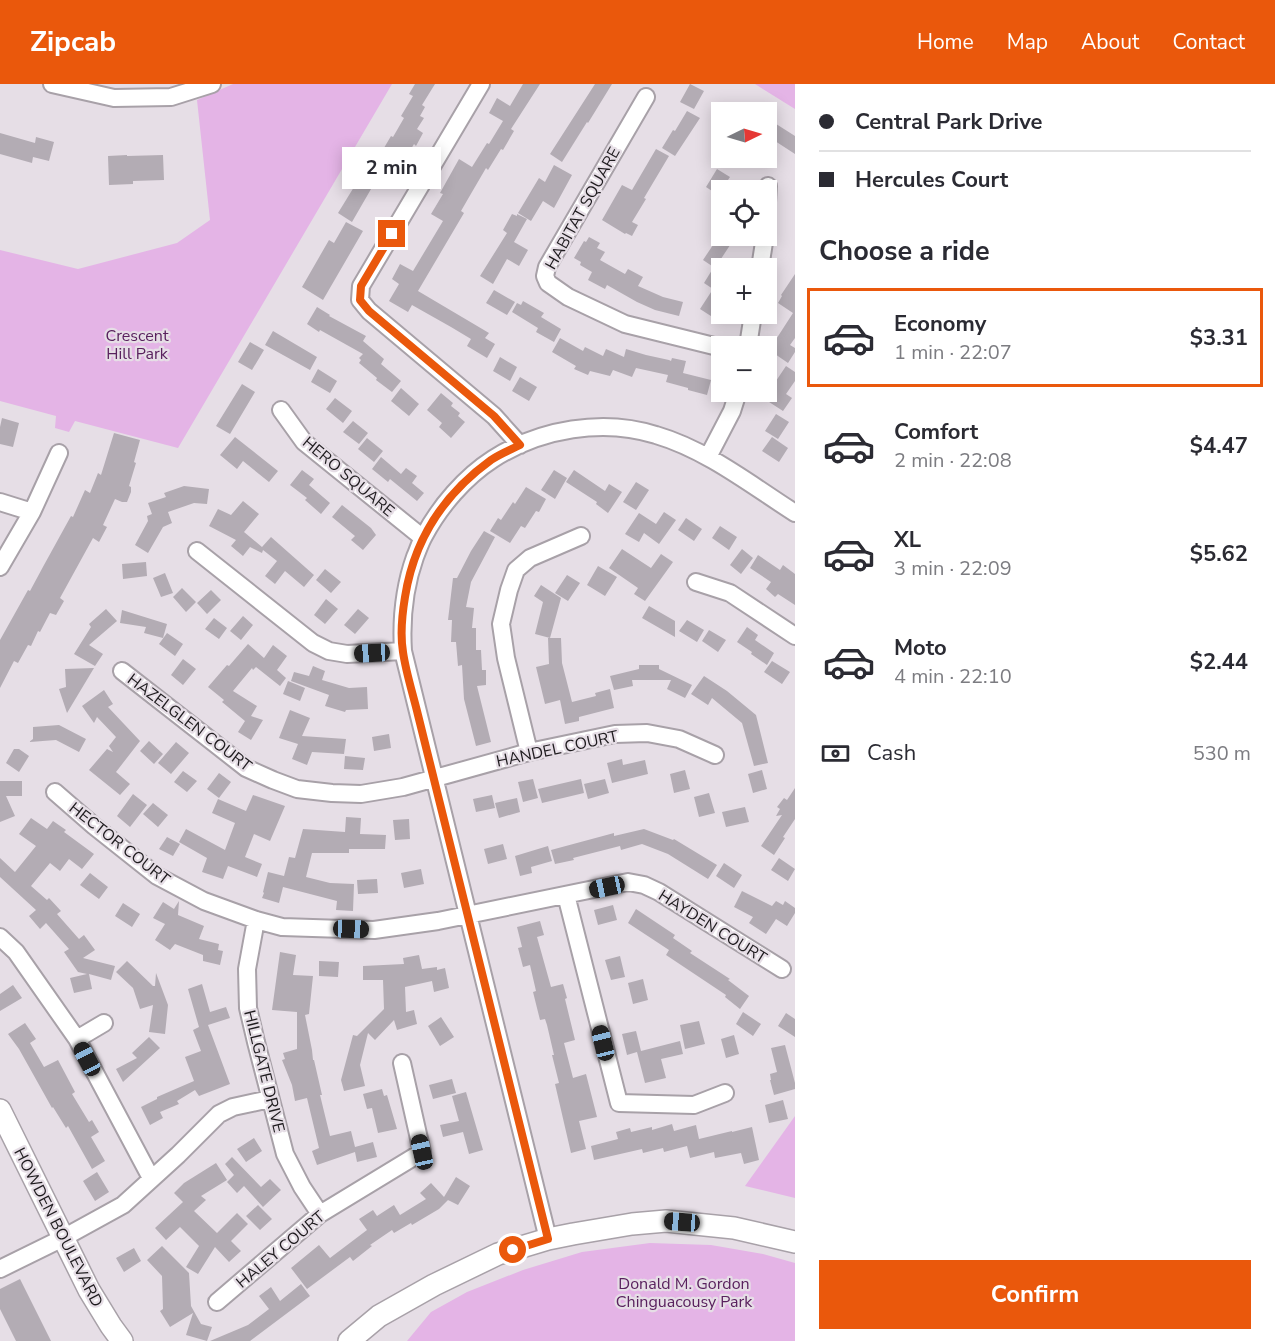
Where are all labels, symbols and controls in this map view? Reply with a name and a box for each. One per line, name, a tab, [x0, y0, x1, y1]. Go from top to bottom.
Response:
text: Zipcab	[30, 23, 116, 61]
text: Home	[917, 28, 974, 56]
text: Map	[1007, 28, 1048, 56]
text: About	[1081, 28, 1139, 56]
text: Contact	[1172, 28, 1245, 56]
north arrow	[711, 102, 777, 168]
map controls	[711, 102, 777, 402]
text: Central Park Drive	[855, 107, 1042, 137]
street label: HABITAT SQUARE	[540, 143, 626, 274]
callout: 2 min	[342, 147, 442, 189]
text: 2 min	[366, 154, 417, 181]
text: Hercules Court	[855, 165, 1008, 195]
button: locate	[711, 180, 777, 246]
route end	[378, 220, 405, 247]
text: Choose a ride	[819, 233, 990, 270]
button: +	[711, 258, 777, 324]
text: Economy	[894, 309, 986, 339]
icon: car	[822, 311, 876, 365]
text: $3.31	[1190, 323, 1248, 353]
park label: Crescent Hill Park	[105, 325, 169, 365]
button: −	[711, 336, 777, 402]
text: 1 min · 22:07	[894, 339, 1012, 366]
text: Comfort	[894, 417, 978, 447]
icon: car	[822, 419, 876, 473]
text: $4.47	[1190, 431, 1248, 461]
street label: HERO SQUARE	[298, 432, 399, 522]
text: 2 min · 22:08	[894, 447, 1012, 474]
text: XL	[894, 525, 921, 555]
icon: car	[822, 527, 876, 581]
text: $5.62	[1190, 539, 1248, 569]
text: 3 min · 22:09	[894, 555, 1012, 582]
text: Moto	[894, 633, 947, 663]
icon: car	[822, 635, 876, 689]
car	[354, 643, 390, 663]
text: $2.44	[1190, 647, 1248, 677]
text: 4 min · 22:10	[894, 663, 1012, 690]
street label: HAZELGLEN COURT	[123, 669, 256, 777]
street label: HANDEL COURT	[494, 725, 621, 773]
icon: cash	[819, 737, 852, 770]
text: Cash	[867, 738, 916, 768]
text: 530 m	[1193, 740, 1251, 767]
street label: HECTOR COURT	[64, 797, 175, 890]
car	[588, 874, 626, 900]
street label: HAYDEN COURT	[654, 885, 771, 969]
car	[333, 919, 369, 939]
street label: HILLGATE DRIVE	[238, 1008, 290, 1135]
car	[590, 1023, 616, 1063]
car	[71, 1039, 103, 1079]
car	[409, 1132, 435, 1172]
street label: HOWDEN BOULEVARD	[8, 1144, 108, 1311]
street label: HALEY COURT	[232, 1206, 330, 1293]
car	[663, 1212, 701, 1232]
route start	[499, 1236, 526, 1263]
button: Confirm	[819, 1260, 1251, 1329]
park label: Donald M. Gordon Chinguacousy Park	[616, 1273, 753, 1313]

